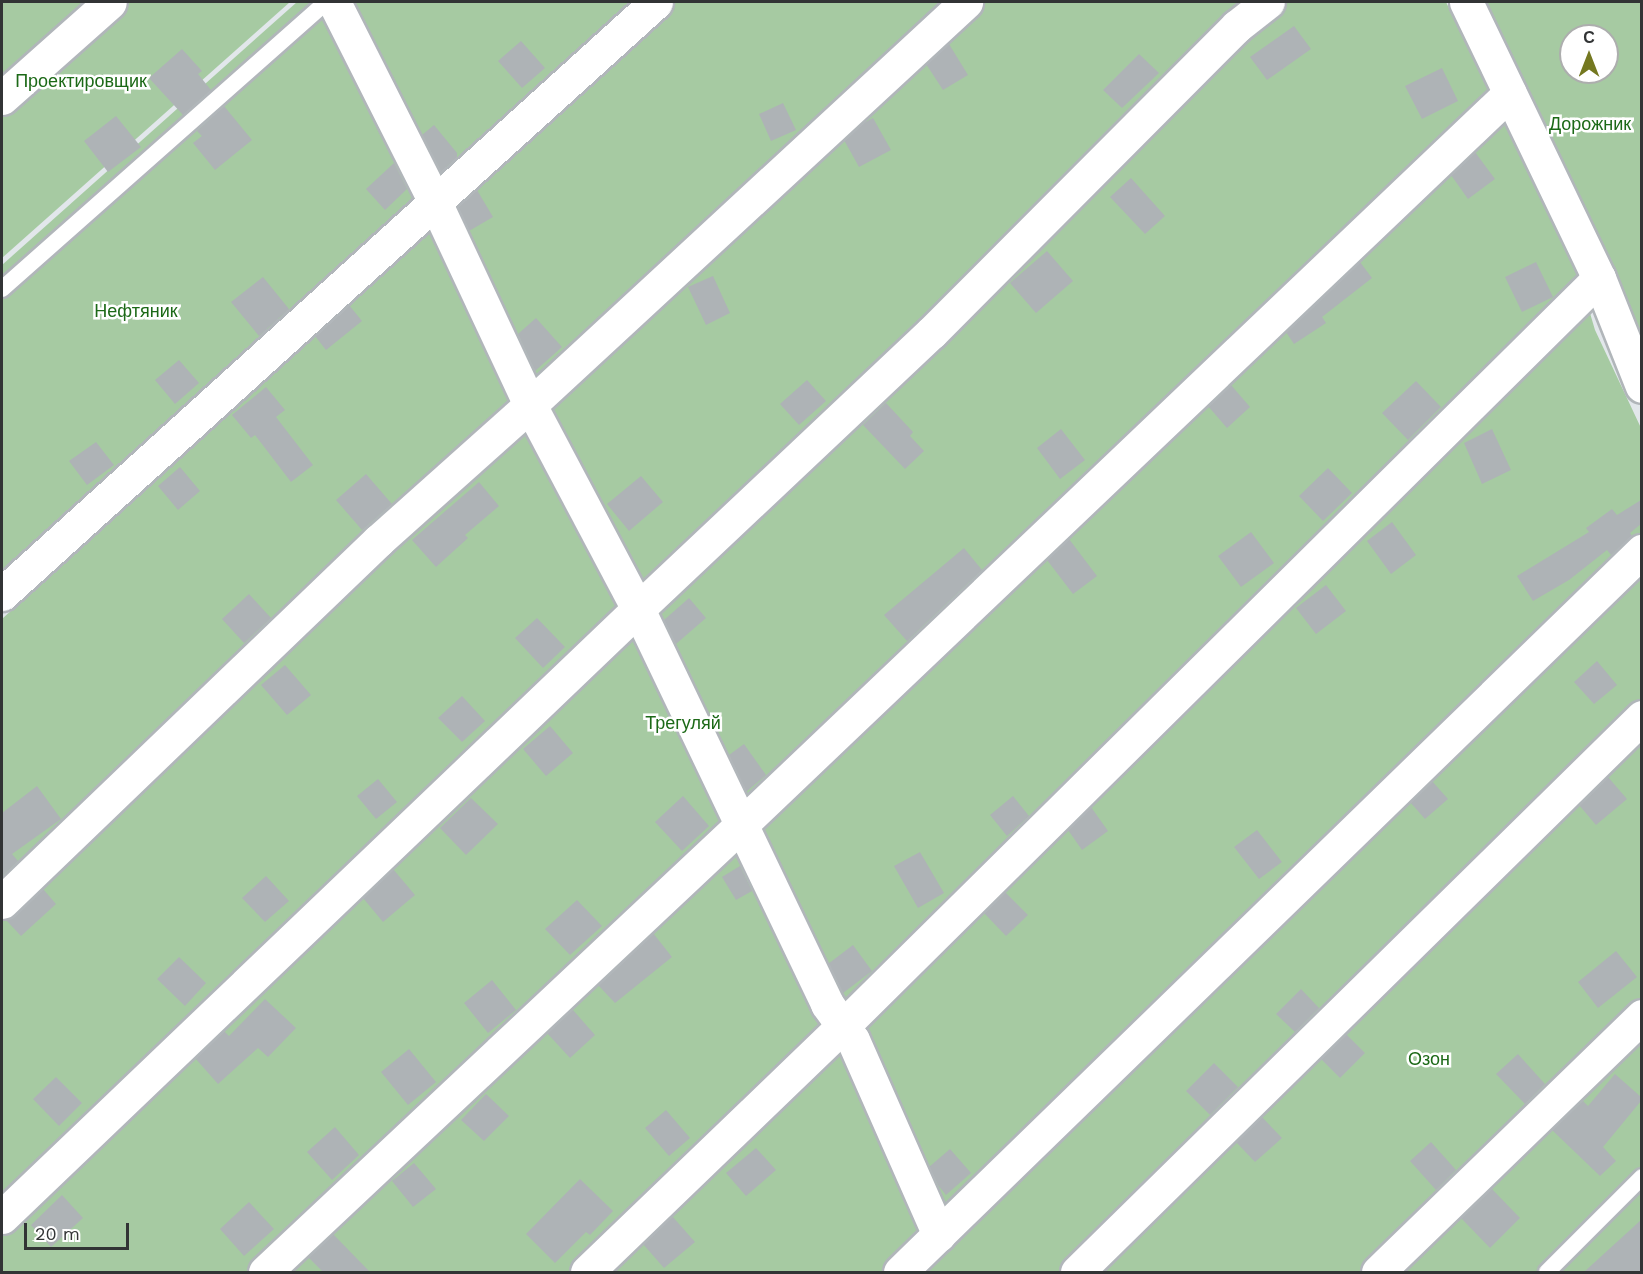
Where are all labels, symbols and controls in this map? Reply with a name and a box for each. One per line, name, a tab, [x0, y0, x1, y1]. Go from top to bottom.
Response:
north arrow	[1559, 24, 1619, 84]
text: С	[1583, 28, 1595, 47]
park label: Проектировщик	[15, 70, 147, 92]
park label: Дорожник	[1549, 113, 1631, 135]
park label: Нефтяник	[94, 300, 178, 322]
park label: Трегуляй	[645, 712, 721, 734]
park label: Озон	[1408, 1048, 1450, 1070]
scale bar	[27, 1211, 132, 1249]
text: 20 m	[35, 1223, 80, 1244]

